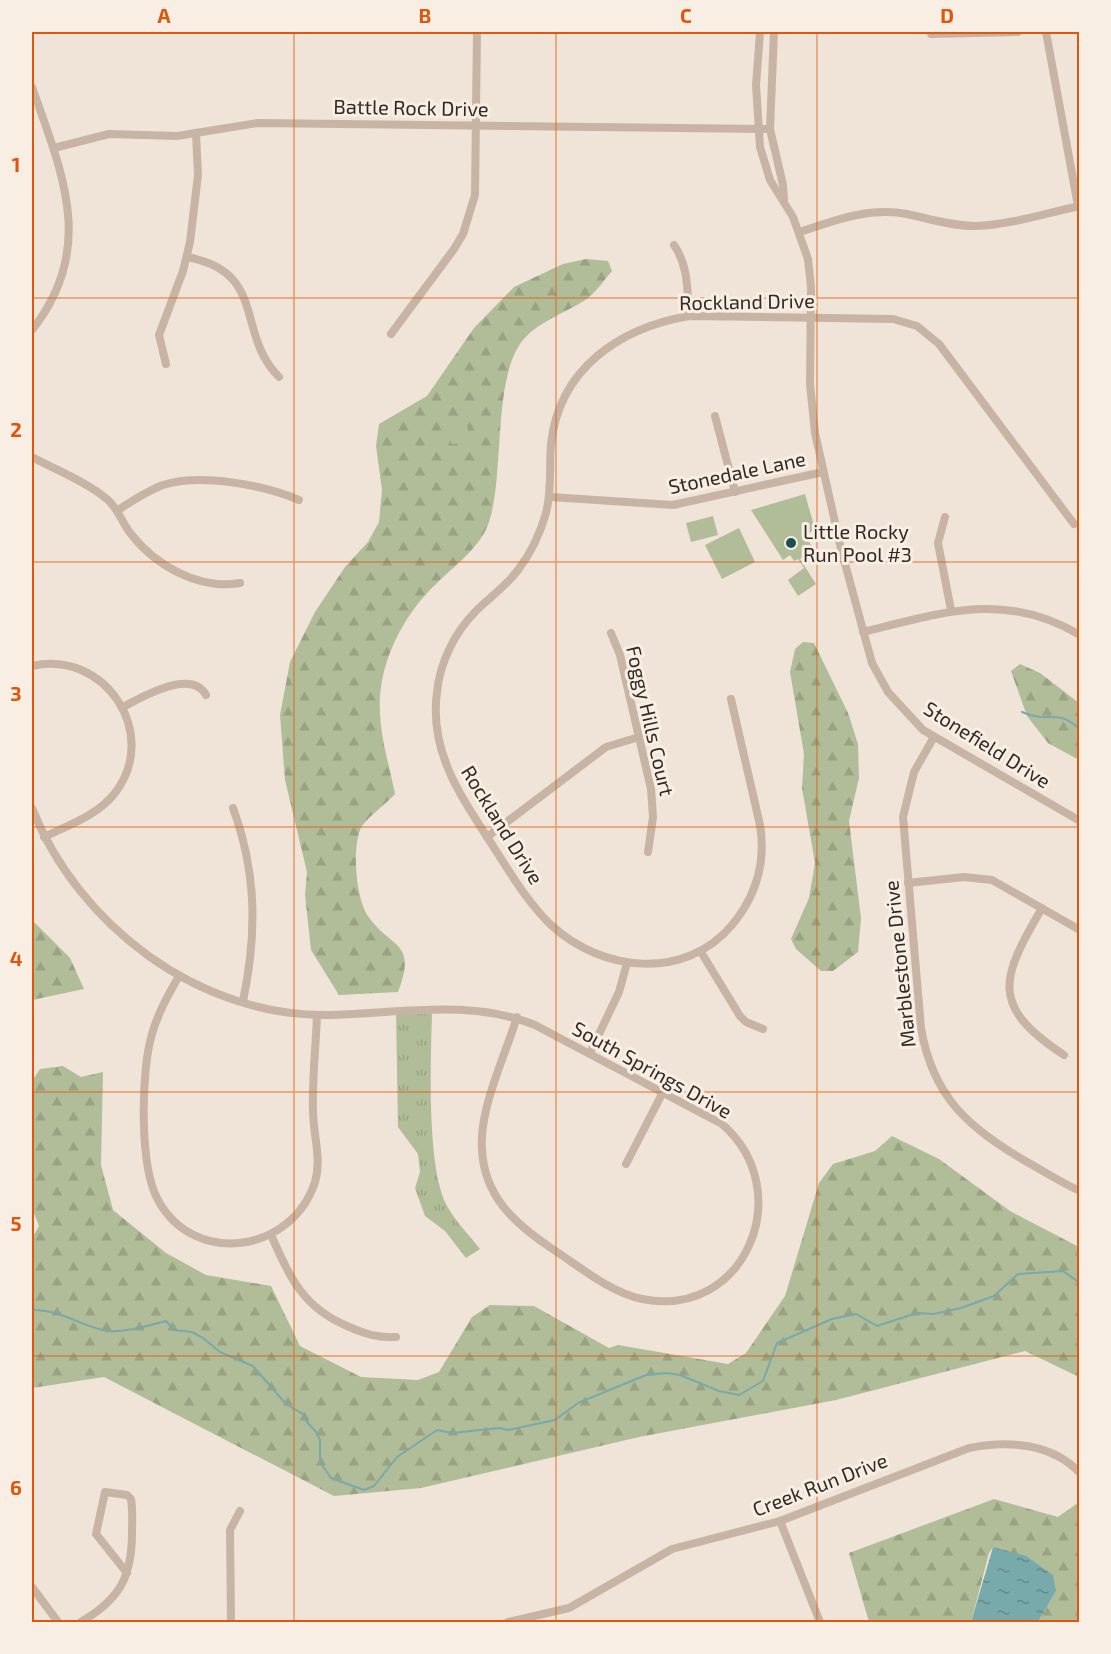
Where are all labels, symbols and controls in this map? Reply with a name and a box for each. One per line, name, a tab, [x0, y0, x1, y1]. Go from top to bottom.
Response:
text: A	[157, 3, 171, 27]
text: B	[419, 3, 431, 27]
text: C	[680, 3, 692, 27]
text: D	[940, 3, 954, 27]
street label: Battle Rock Drive	[333, 94, 489, 120]
text: 1	[12, 152, 20, 176]
street label: Rockland Drive	[679, 288, 815, 314]
text: 2	[10, 417, 22, 441]
street label: Stonedale Lane	[666, 446, 808, 498]
place label: Little Rocky Run Pool #3	[803, 519, 912, 566]
marker: Little Rocky Run Pool #3	[784, 536, 798, 550]
street label: Foggy Hills Court	[622, 643, 680, 799]
text: 3	[10, 681, 22, 705]
street label: Stonefield Drive	[920, 696, 1055, 793]
street label: Rockland Drive	[457, 761, 549, 888]
street label: Marblestone Drive	[878, 879, 920, 1049]
text: 4	[10, 946, 23, 970]
street label: South Springs Drive	[569, 1015, 736, 1123]
text: 5	[10, 1211, 22, 1235]
street label: Creek Run Drive	[749, 1447, 890, 1521]
text: 6	[10, 1475, 22, 1499]

